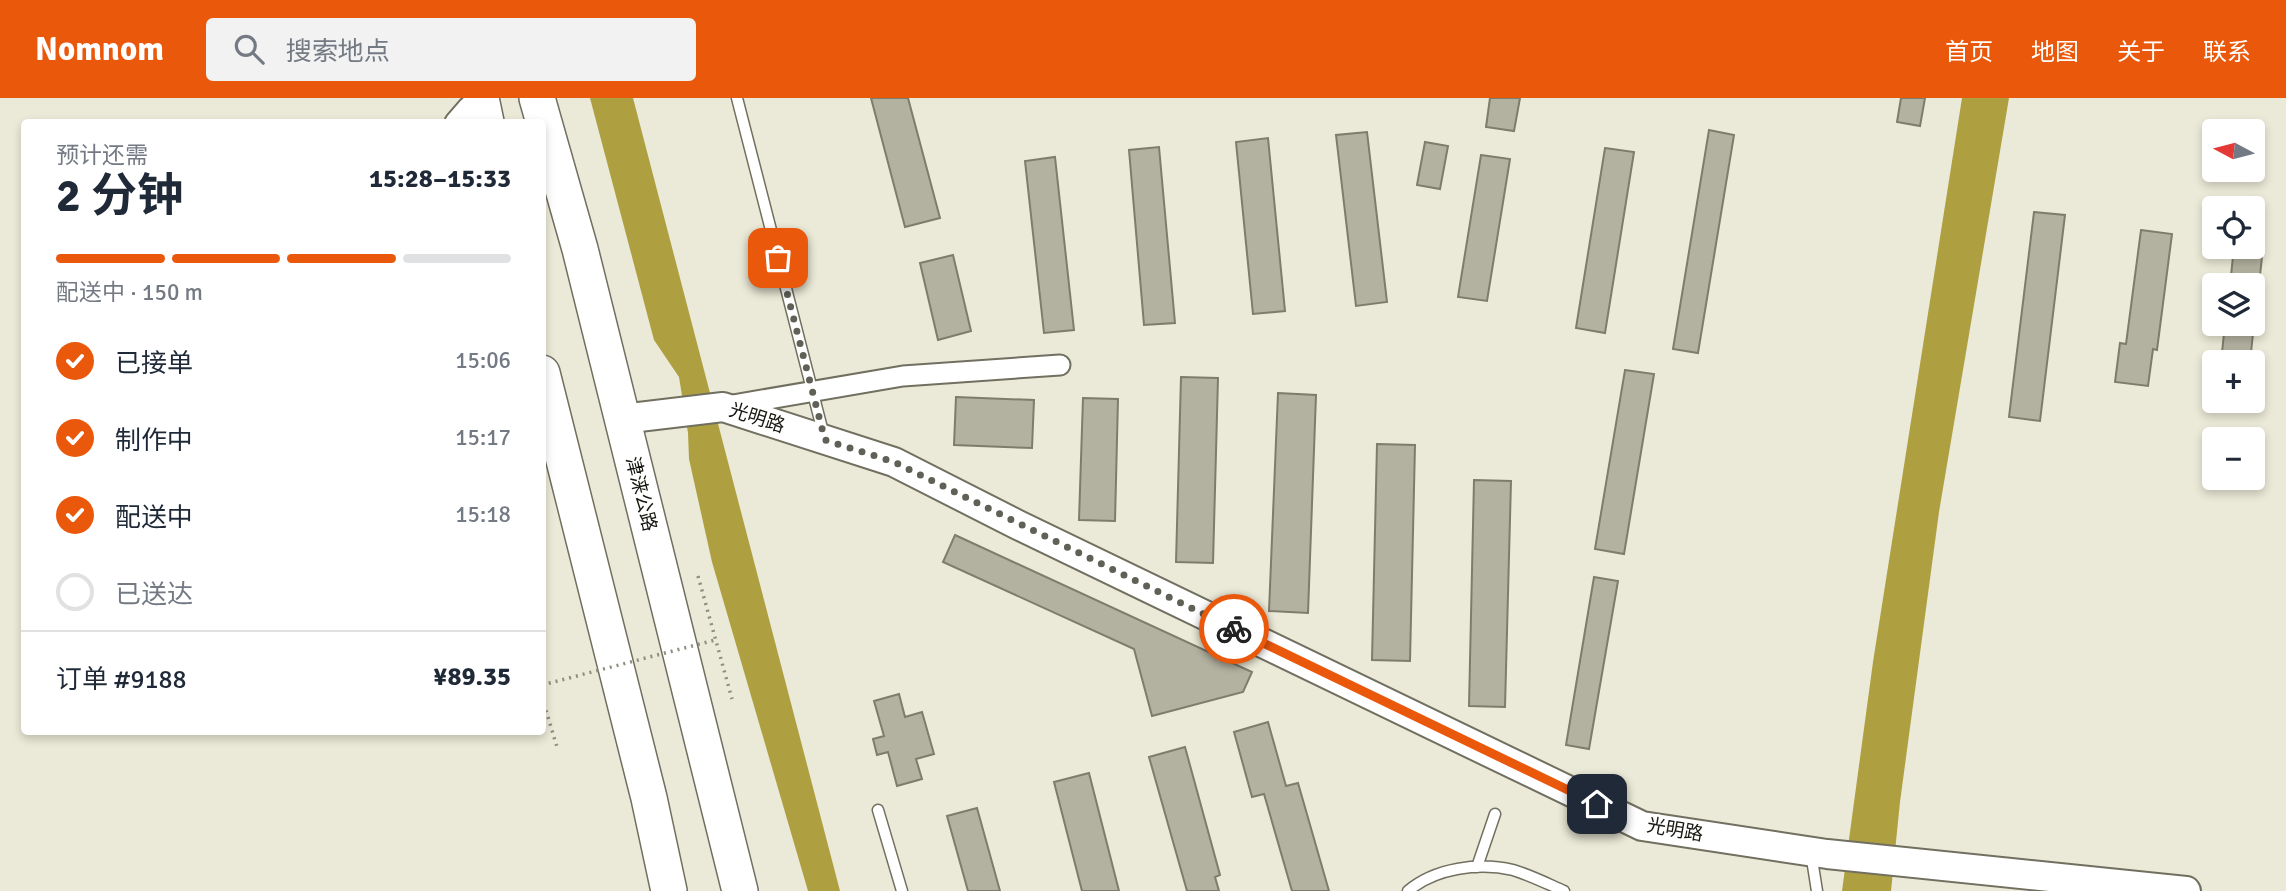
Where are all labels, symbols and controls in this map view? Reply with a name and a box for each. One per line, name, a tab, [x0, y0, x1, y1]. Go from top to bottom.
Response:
search box	[206, 18, 696, 81]
text: Nomnom	[35, 29, 164, 70]
icon: search	[230, 30, 268, 68]
text: 搜索地点	[286, 36, 390, 68]
text: 首页	[1945, 37, 1993, 67]
text: 地图	[2031, 37, 2079, 67]
text: 关于	[2117, 37, 2165, 67]
text: 联系	[2203, 37, 2251, 67]
north arrow	[2202, 119, 2264, 182]
map controls	[2202, 119, 2265, 490]
text: 预计还需	[56, 141, 148, 170]
text: 15:28–15:33	[369, 163, 511, 195]
text: 2 分钟	[56, 168, 183, 224]
button: locate	[2202, 196, 2265, 259]
pin	[748, 228, 808, 288]
icon: bag	[759, 239, 797, 277]
button: layers	[2202, 273, 2265, 336]
text: 配送中 · 150 m	[56, 278, 203, 307]
icon: check	[56, 342, 94, 380]
text: 15:06	[455, 346, 511, 375]
text: 已接单	[115, 348, 193, 380]
button: +	[2202, 350, 2265, 413]
street label: 光明路	[726, 398, 788, 438]
icon: check	[56, 419, 94, 457]
text: 15:17	[455, 423, 511, 452]
text: 制作中	[115, 425, 193, 457]
button: −	[2202, 427, 2265, 490]
street label: 津涞公路	[620, 454, 662, 534]
icon: check	[56, 496, 94, 534]
text: 15:18	[455, 500, 511, 529]
text: 配送中	[115, 502, 193, 534]
text: 已送达	[115, 579, 193, 611]
courier	[1199, 594, 1269, 664]
icon: bike	[1215, 610, 1253, 648]
text: ¥89.35	[433, 661, 511, 693]
text: 订单 #9188	[56, 664, 187, 696]
pin	[1567, 774, 1627, 834]
icon: home	[1578, 785, 1616, 823]
street label: 光明路	[1645, 813, 1705, 847]

